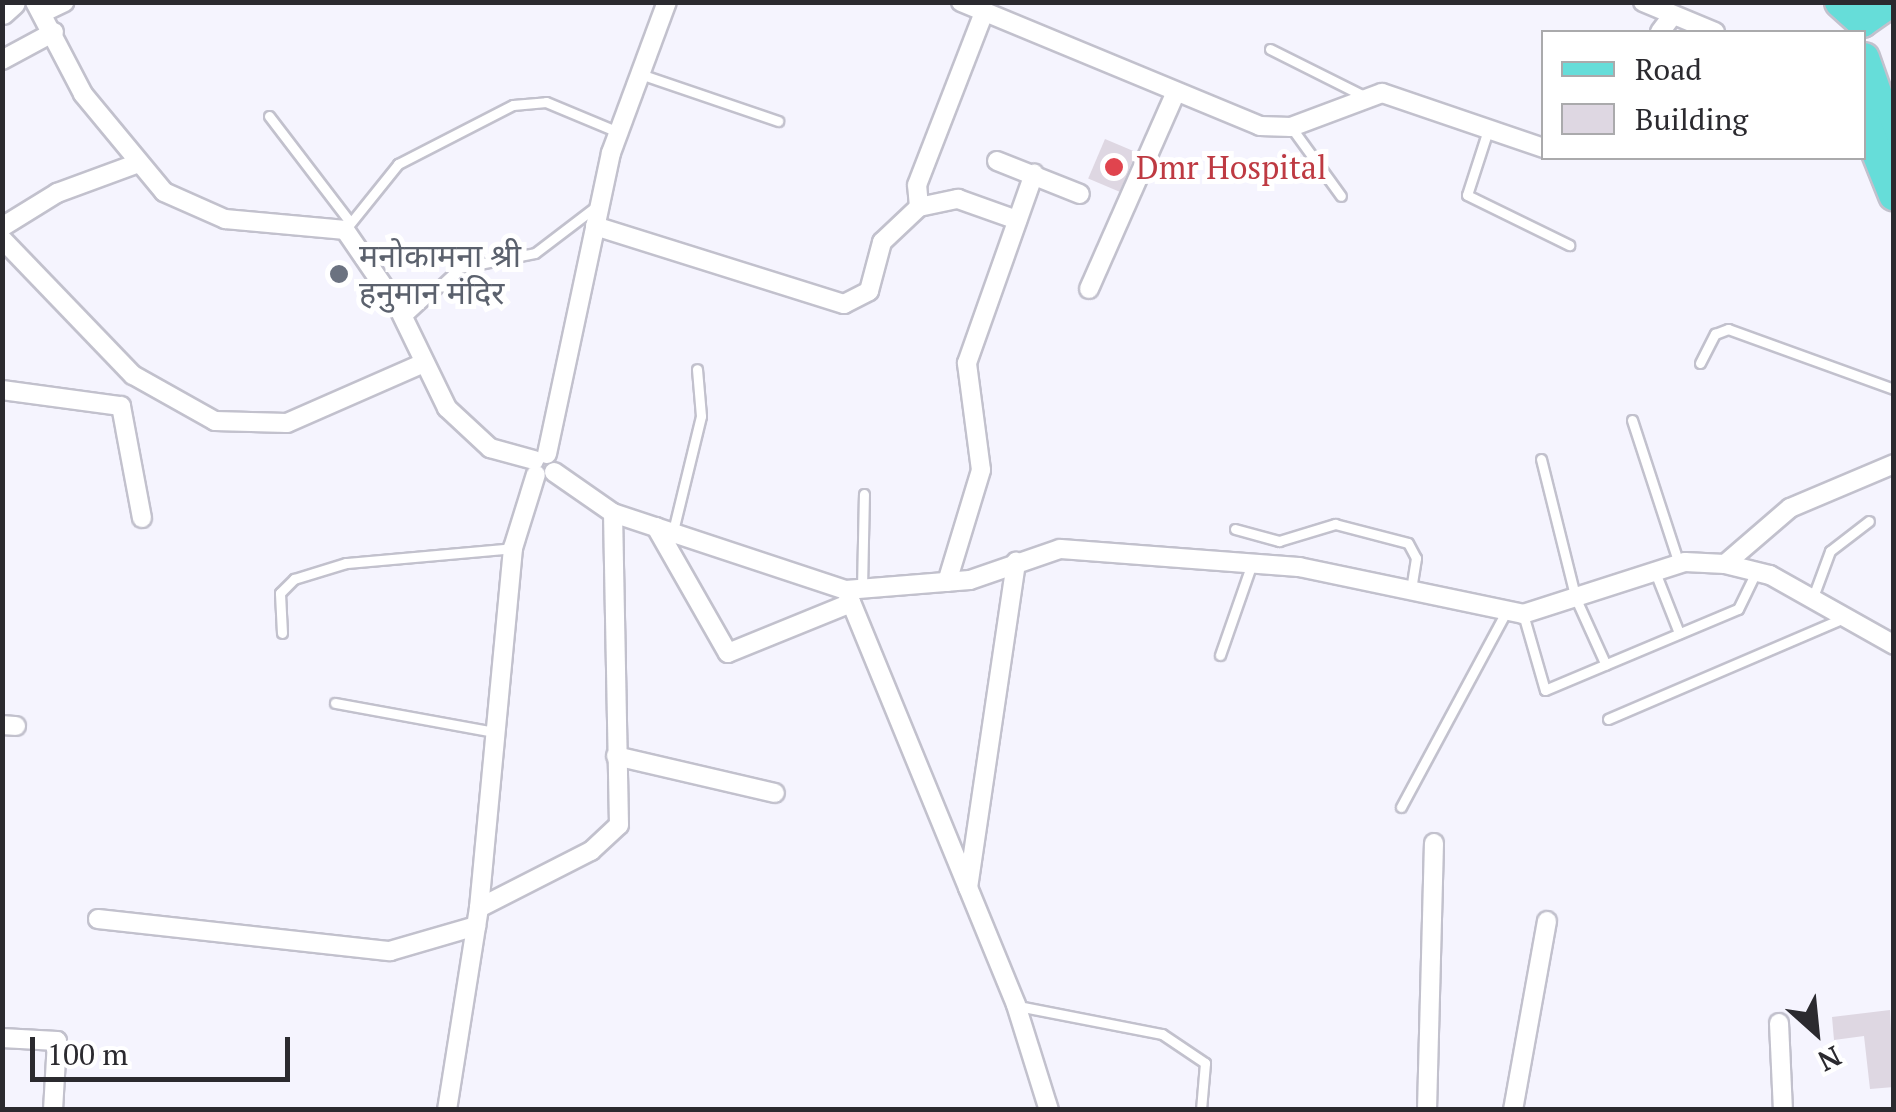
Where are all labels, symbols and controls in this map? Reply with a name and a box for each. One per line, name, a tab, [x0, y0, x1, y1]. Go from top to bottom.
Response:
legend	[1541, 30, 1866, 160]
text: Road	[1635, 49, 1702, 89]
text: Building	[1635, 99, 1748, 139]
place label: Dmr Hospital	[1136, 148, 1327, 186]
marker: Dmr Hospital	[1101, 154, 1127, 180]
place label: मनोकामना श्री हनुमान मंदिर	[359, 237, 521, 312]
marker: मनोकामना श्री हनुमान मंदिर	[328, 263, 350, 285]
north arrow	[1766, 982, 1866, 1082]
scale bar	[35, 1017, 295, 1079]
text: 100 m	[47, 1034, 128, 1074]
text: N	[1812, 1038, 1848, 1080]

